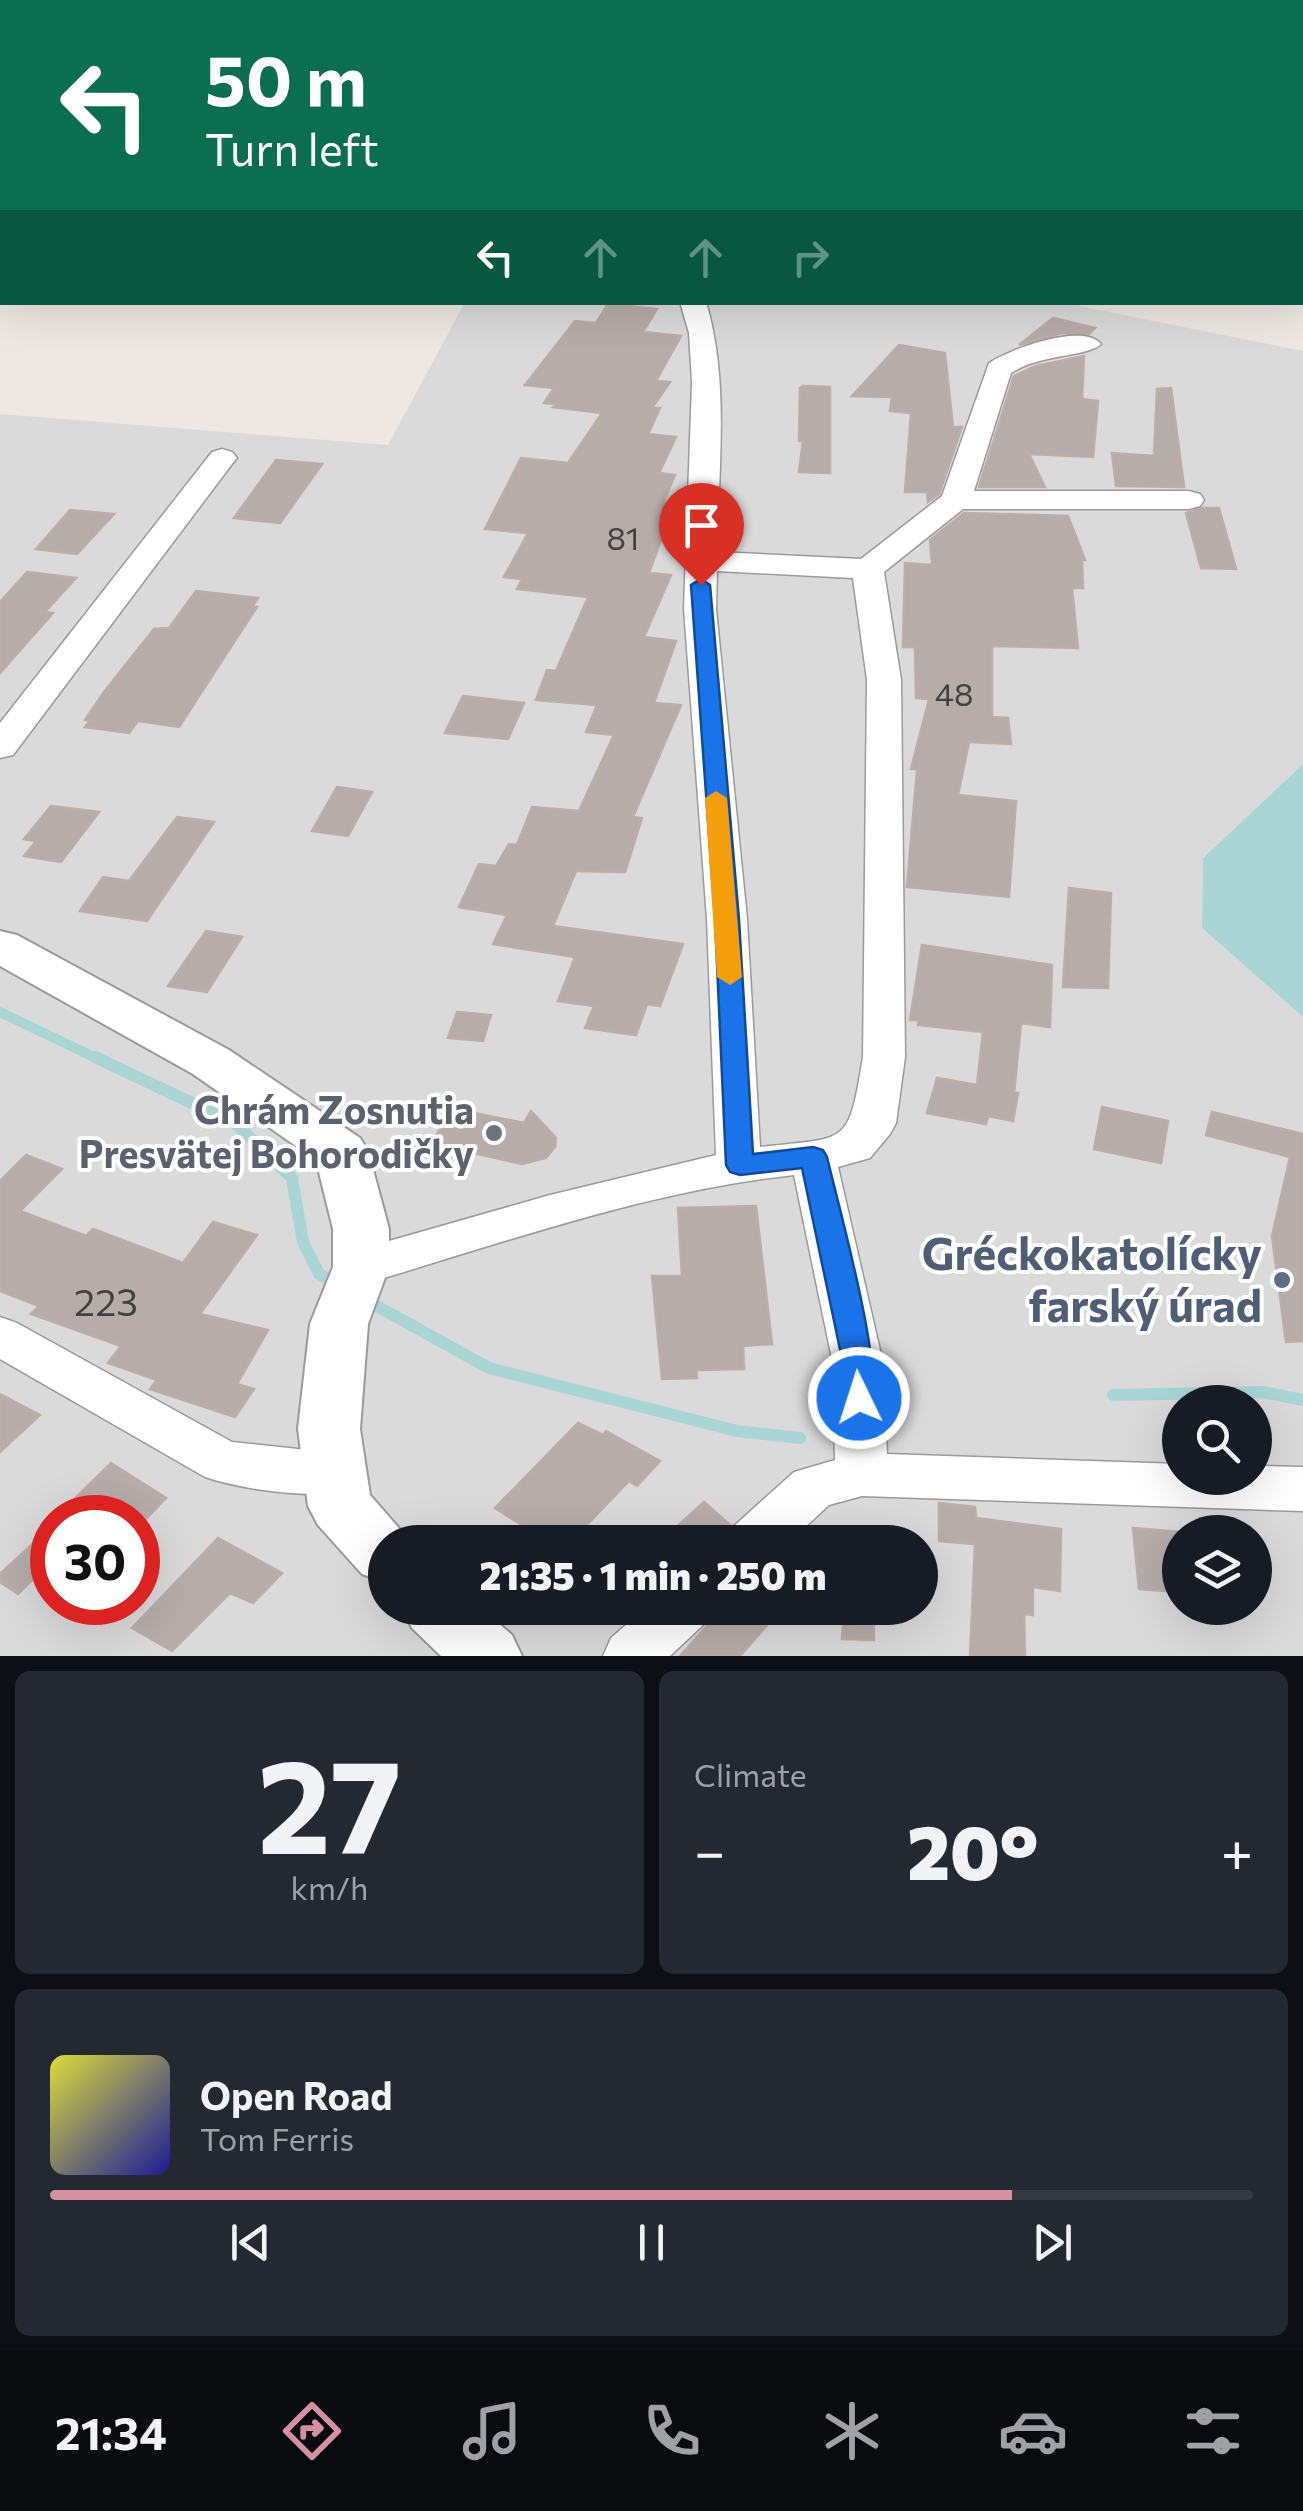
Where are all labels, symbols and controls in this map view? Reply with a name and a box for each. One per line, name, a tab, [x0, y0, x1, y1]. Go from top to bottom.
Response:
text: 50 m	[205, 35, 367, 120]
icon: left	[40, 40, 170, 170]
text: Turn left	[205, 120, 379, 175]
icon: left	[468, 230, 523, 285]
icon: ahead	[573, 230, 628, 285]
icon: ahead	[678, 230, 733, 285]
icon: right	[783, 230, 838, 285]
pin	[659, 483, 744, 586]
icon: arrive	[674, 498, 729, 553]
house number: 81	[606, 517, 640, 557]
house number: 48	[935, 673, 973, 713]
place label: Chrám Zosnutia Presvätej Bohorodičky	[79, 1085, 474, 1176]
marker: Chrám Zosnutia Presvätej Bohorodičky	[483, 1122, 505, 1144]
place label: Gréckokatolícky farský úrad	[922, 1224, 1262, 1331]
marker: Gréckokatolícky farský úrad	[1271, 1269, 1293, 1291]
house number: 223	[74, 1277, 138, 1324]
position arrow	[807, 1346, 911, 1450]
map controls	[1162, 1385, 1272, 1625]
button: search	[1162, 1385, 1272, 1495]
speed limit sign: 30	[30, 1495, 160, 1625]
button: layers	[1162, 1515, 1272, 1625]
text: 21:35 · 1 min · 250 m	[480, 1551, 826, 1598]
text: 27	[257, 1722, 402, 1881]
text: Climate	[694, 1754, 807, 1794]
text: 20°	[907, 1804, 1039, 1895]
text: −	[694, 1816, 725, 1883]
text: +	[1221, 1816, 1253, 1883]
text: km/h	[291, 1867, 368, 1907]
text: Open Road	[200, 2071, 393, 2118]
text: Tom Ferris	[200, 2118, 354, 2158]
icon: previous	[223, 2215, 278, 2270]
icon: pause	[624, 2215, 679, 2270]
icon: next	[1025, 2215, 1080, 2270]
icon: directions	[277, 2396, 347, 2466]
icon: music	[457, 2396, 527, 2466]
icon: phone	[637, 2396, 707, 2466]
icon: climate	[817, 2396, 887, 2466]
icon: car	[998, 2396, 1068, 2466]
icon: filters	[1178, 2396, 1248, 2466]
text: 21:34	[55, 2404, 167, 2459]

